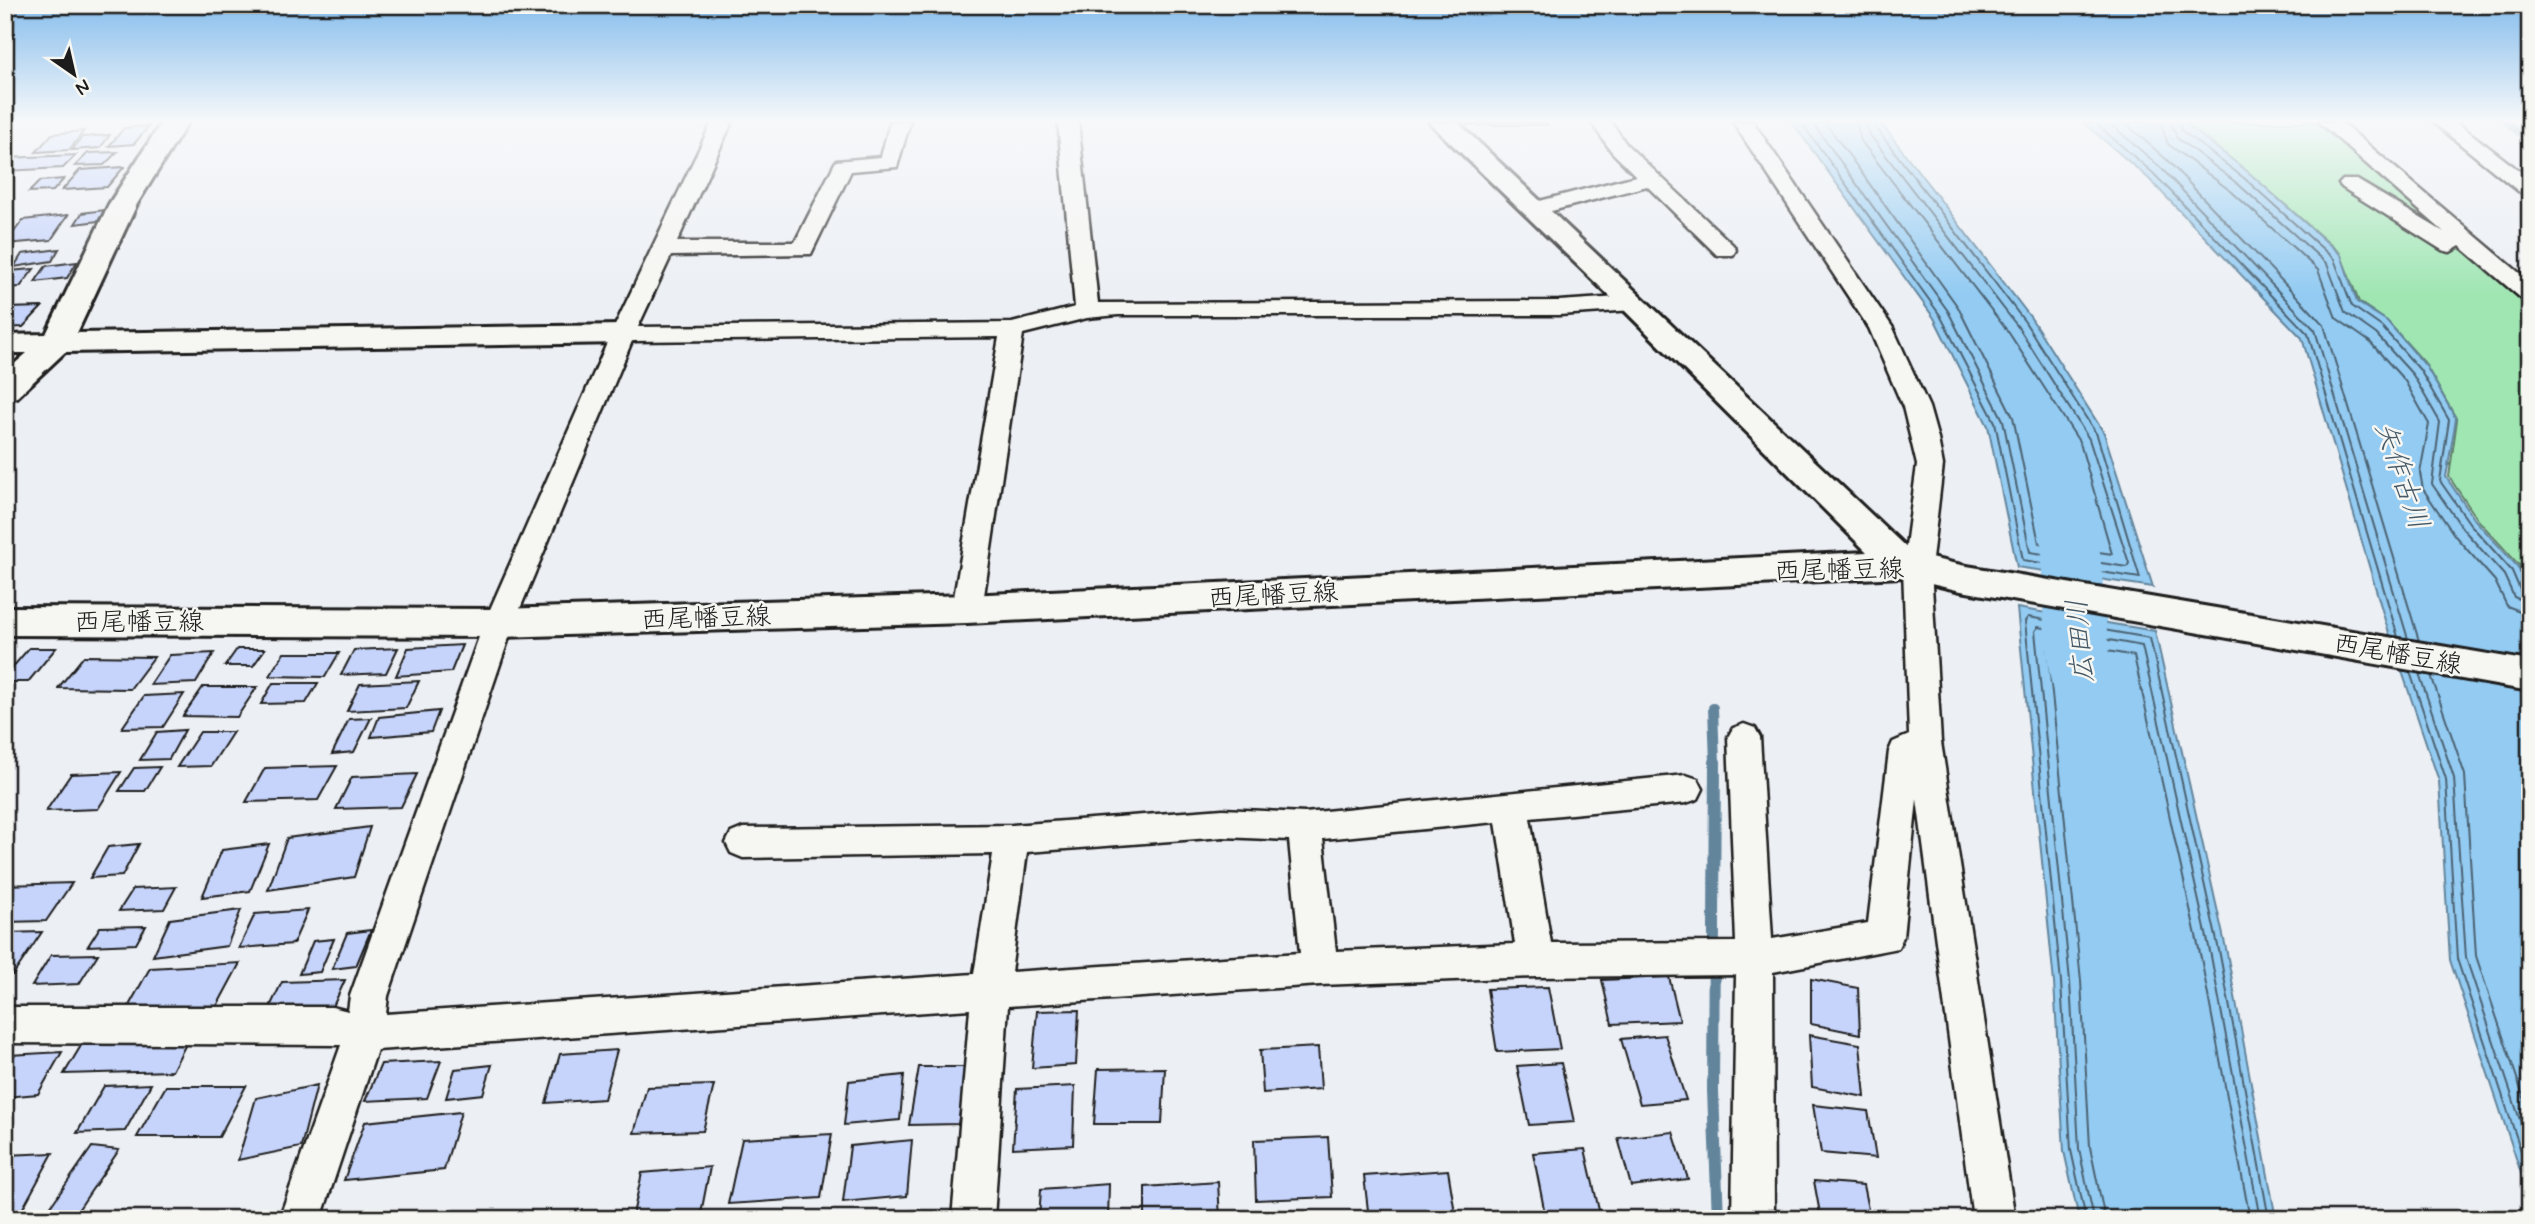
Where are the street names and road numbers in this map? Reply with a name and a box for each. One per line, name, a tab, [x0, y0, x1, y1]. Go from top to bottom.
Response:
street label: 西尾幡豆線	[1774, 553, 1904, 589]
street label: 西尾幡豆線	[1207, 576, 1339, 616]
street label: 西尾幡豆線	[641, 600, 772, 638]
street label: 西尾幡豆線	[74, 606, 204, 640]
street label: 西尾幡豆線	[2331, 627, 2465, 683]

